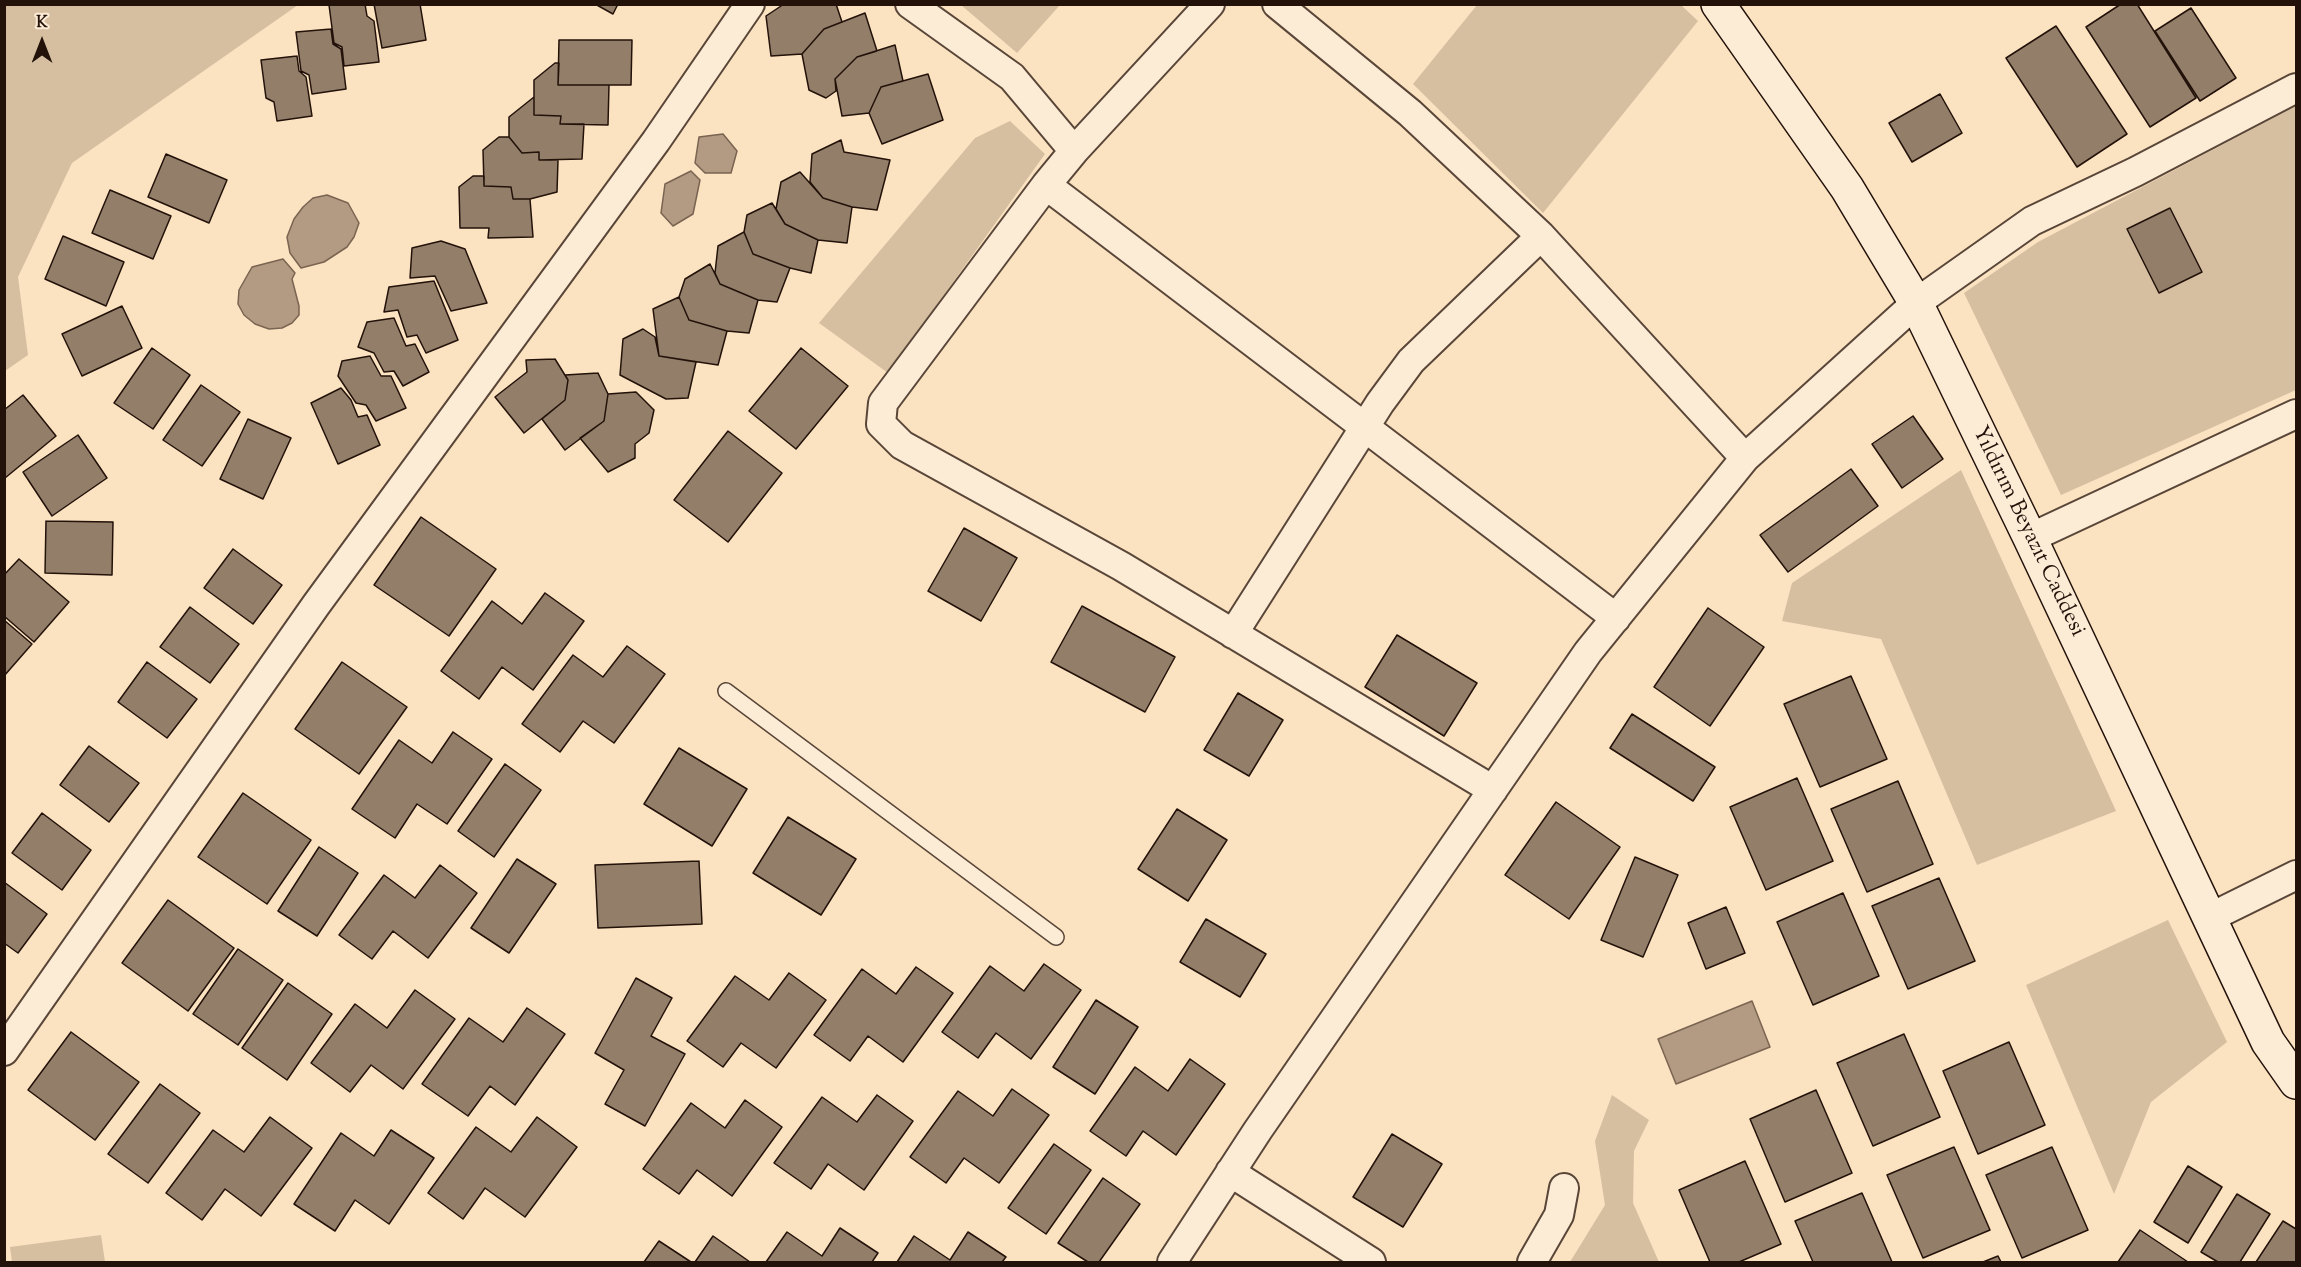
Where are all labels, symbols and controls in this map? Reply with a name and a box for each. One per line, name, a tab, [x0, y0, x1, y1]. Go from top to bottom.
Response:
north arrow	[12, 12, 72, 72]
text: K	[36, 12, 48, 35]
street label: Yıldırım Beyazıt Caddesi	[1965, 423, 2089, 641]

